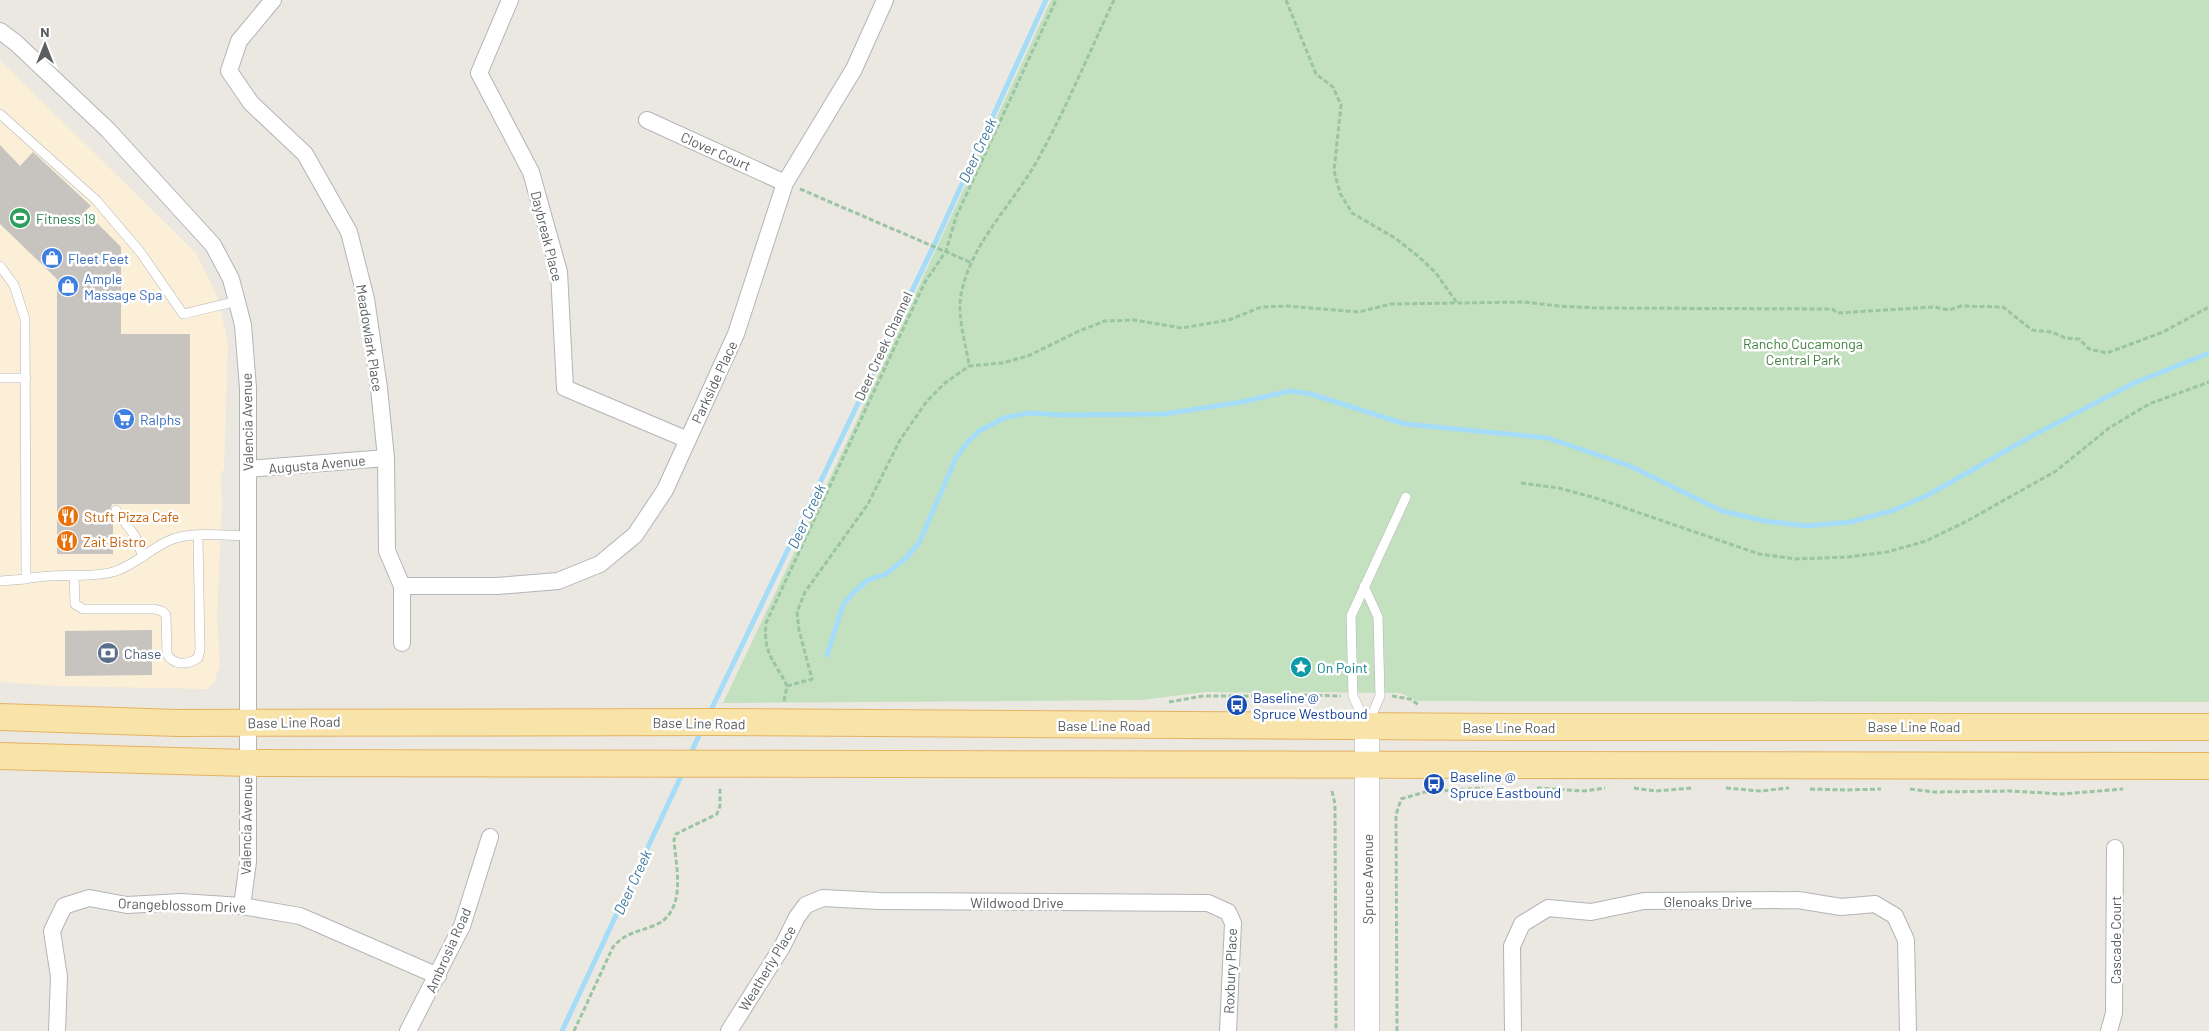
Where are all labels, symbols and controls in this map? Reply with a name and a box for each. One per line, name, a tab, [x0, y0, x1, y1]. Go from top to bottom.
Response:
north arrow	[20, 20, 70, 70]
text: N	[40, 23, 50, 40]
water label: Deer Creek	[954, 114, 1000, 185]
street label: Clover Court	[678, 128, 754, 174]
street label: Daybreak Place	[528, 189, 566, 283]
sports icon: Fitness 19	[8, 206, 32, 230]
place label: Fitness 19	[36, 210, 96, 227]
shop icon: Fleet Feet	[40, 246, 64, 270]
place label: Fleet Feet	[68, 250, 129, 267]
place label: Ample Massage Spa	[84, 270, 162, 303]
shop icon: Ample Massage Spa	[56, 274, 80, 298]
street label: Meadowlark Place	[353, 283, 387, 393]
street label: Deer Creek Channel	[850, 289, 916, 403]
park label: Rancho Cucamonga Central Park	[1743, 335, 1863, 368]
street label: Parkside Place	[687, 338, 741, 426]
street label: Valencia Avenue	[238, 373, 256, 471]
supermarket icon: Ralphs	[112, 407, 136, 431]
place label: Ralphs	[140, 411, 181, 428]
street label: Augusta Avenue	[268, 451, 366, 477]
water label: Deer Creek	[783, 480, 829, 551]
restaurant icon: Stuft Pizza Cafe	[56, 504, 80, 528]
place label: Stuft Pizza Cafe	[84, 508, 179, 525]
restaurant icon: Zait Bistro	[55, 529, 79, 553]
place label: Zait Bistro	[83, 533, 146, 550]
bank icon: Chase	[96, 641, 120, 665]
place label: Chase	[124, 645, 161, 662]
place icon: On Point	[1289, 655, 1313, 679]
place label: On Point	[1317, 659, 1368, 676]
place label: Baseline @ Spruce Westbound	[1253, 689, 1368, 722]
bus stop icon: Baseline @ Spruce Westbound	[1225, 693, 1249, 717]
street label: Base Line Road	[247, 713, 341, 731]
street label: Base Line Road	[652, 714, 746, 732]
street label: Base Line Road	[1057, 717, 1151, 734]
street label: Base Line Road	[1867, 718, 1961, 735]
street label: Base Line Road	[1462, 719, 1556, 736]
place label: Baseline @ Spruce Eastbound	[1450, 768, 1561, 801]
bus stop icon: Baseline @ Spruce Eastbound	[1422, 772, 1446, 796]
street label: Valencia Avenue	[237, 777, 255, 875]
street label: Spruce Avenue	[1359, 834, 1376, 924]
water label: Deer Creek	[609, 846, 655, 917]
street label: Glenoaks Drive	[1663, 893, 1753, 910]
street label: Orangeblossom Drive	[118, 894, 246, 916]
street label: Wildwood Drive	[970, 894, 1064, 911]
street label: Cascade Court	[2107, 896, 2124, 984]
street label: Ambrosia Road	[422, 905, 474, 995]
street label: Weatherly Place	[735, 922, 799, 1014]
street label: Roxbury Place	[1220, 928, 1240, 1014]

